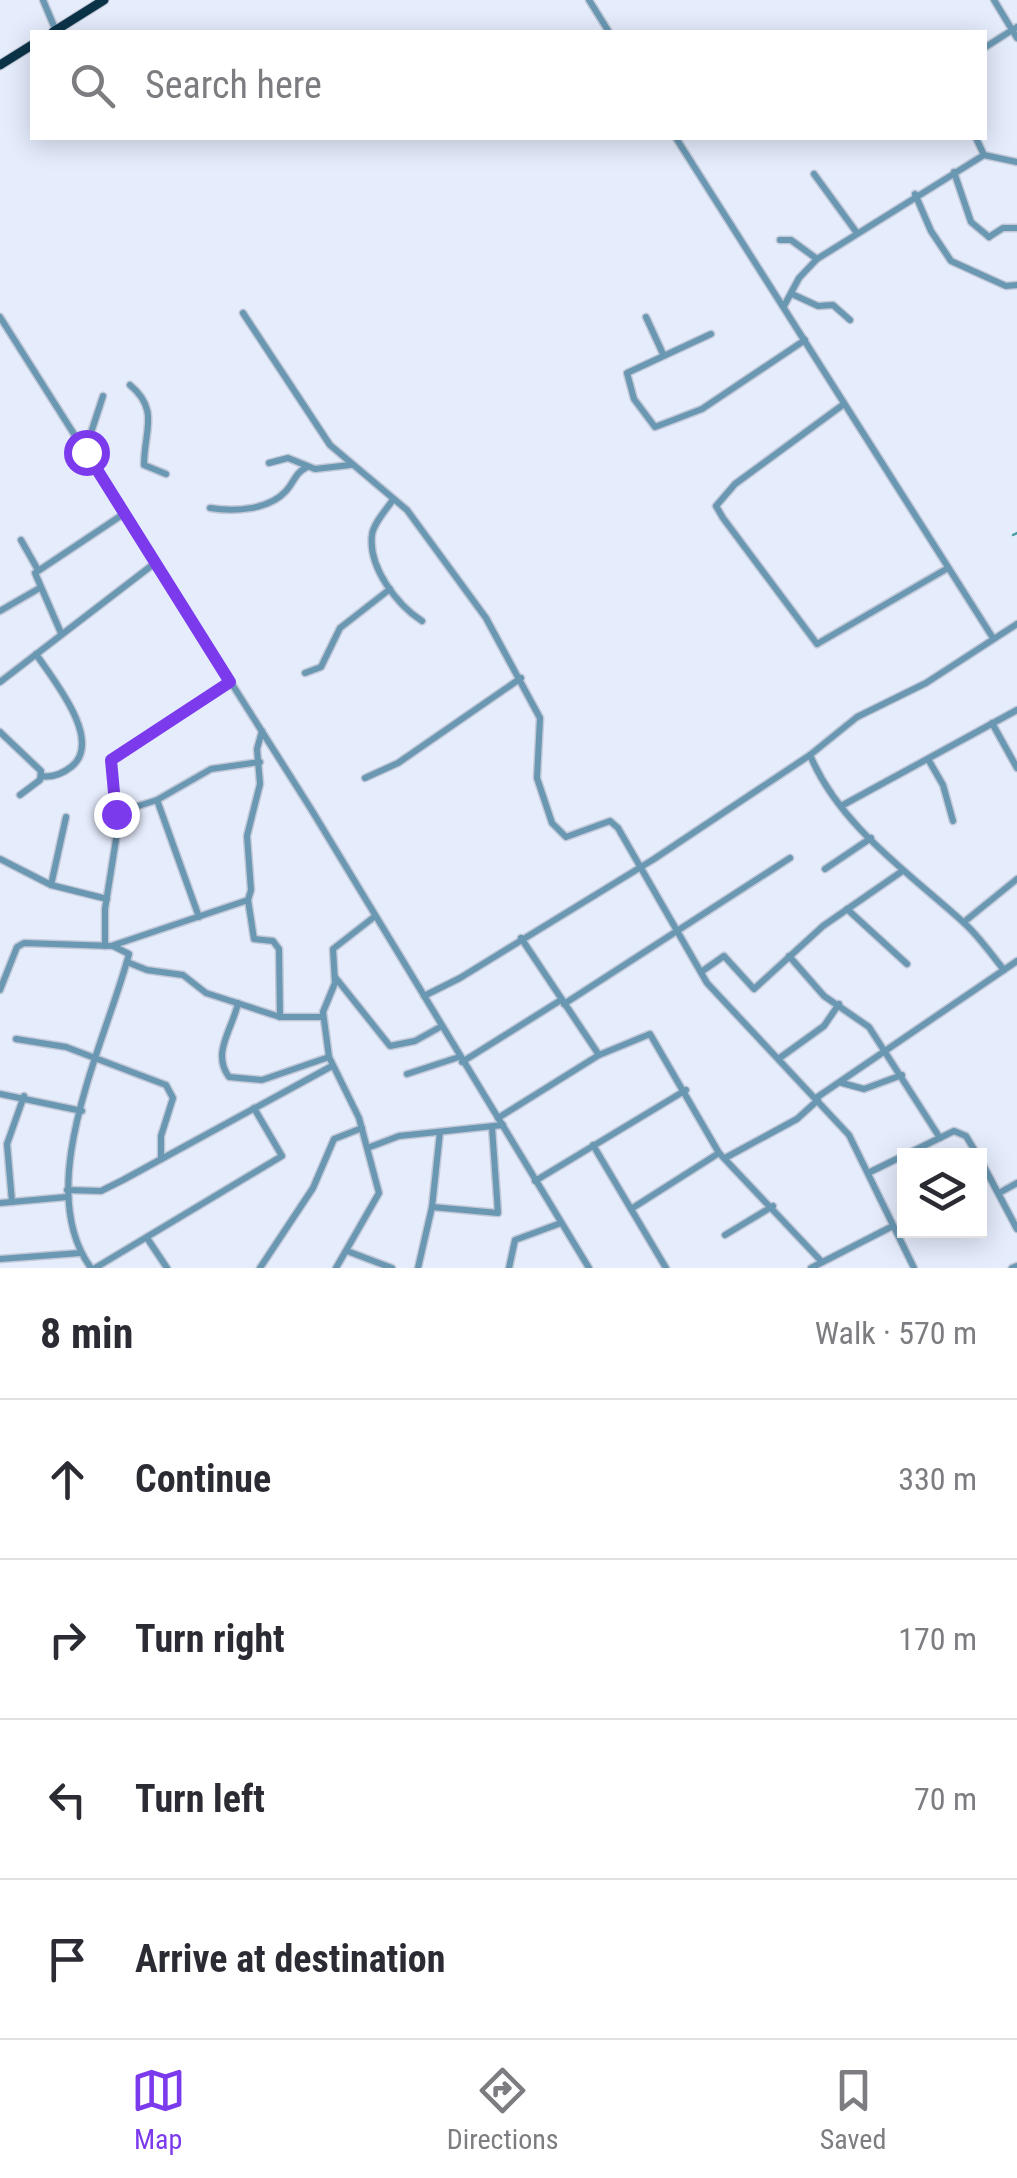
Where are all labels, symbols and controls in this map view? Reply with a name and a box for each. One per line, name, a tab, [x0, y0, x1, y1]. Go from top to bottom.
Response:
search box	[30, 30, 987, 140]
icon: search	[65, 58, 120, 113]
text: Search here	[145, 63, 322, 107]
route start	[64, 430, 110, 476]
route end	[94, 792, 140, 838]
map controls	[897, 1148, 987, 1238]
button: layers	[897, 1148, 987, 1238]
text: 8 min	[40, 1309, 133, 1358]
text: Walk · 570 m	[815, 1314, 977, 1352]
icon: ahead	[40, 1452, 95, 1507]
text: Continue	[135, 1457, 271, 1501]
text: 330 m	[898, 1460, 977, 1498]
icon: right	[40, 1612, 95, 1667]
text: Turn right	[135, 1617, 285, 1661]
text: 170 m	[898, 1620, 977, 1658]
icon: left	[40, 1772, 95, 1827]
text: Turn left	[135, 1777, 265, 1821]
text: 70 m	[914, 1780, 977, 1818]
icon: arrive	[40, 1932, 95, 1987]
text: Arrive at destination	[135, 1937, 445, 1981]
tab: Map	[131, 2063, 186, 2156]
tab: Directions	[447, 2063, 559, 2156]
tab: Saved	[820, 2063, 886, 2156]

